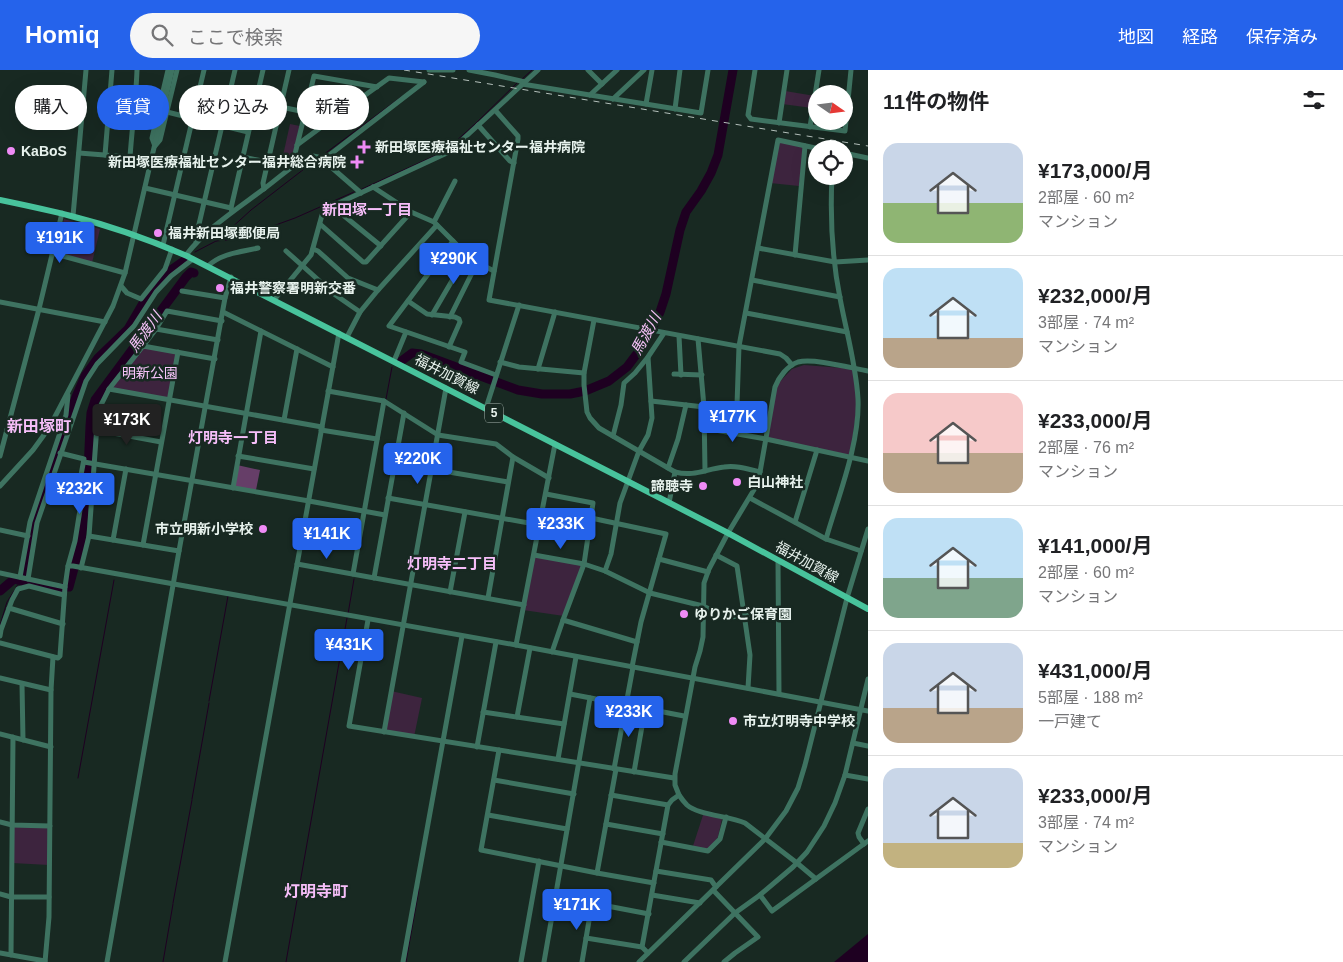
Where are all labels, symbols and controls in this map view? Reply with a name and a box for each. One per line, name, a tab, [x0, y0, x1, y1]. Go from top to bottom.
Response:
search box	[130, 13, 480, 58]
text: Homiq	[25, 21, 100, 48]
icon: search	[148, 21, 176, 49]
text: ここで検索	[188, 27, 283, 48]
text: 地図	[1118, 27, 1154, 47]
text: 経路	[1182, 27, 1218, 47]
text: 保存済み	[1246, 27, 1318, 47]
chip: 購入	[15, 85, 87, 130]
chip: 賃貸	[97, 85, 169, 130]
chip: 絞り込み	[179, 85, 287, 130]
chip: 新着	[297, 85, 369, 130]
north arrow	[808, 85, 852, 130]
map controls	[808, 85, 853, 185]
icon: filters	[1300, 86, 1328, 114]
text: 11件の物件	[883, 90, 989, 113]
place label: 新田塚医療福祉センター福井病院	[375, 139, 585, 155]
marker: 新田塚医療福祉センター福井病院	[357, 140, 371, 154]
button: locate	[808, 140, 853, 185]
place label: KaBoS	[21, 143, 67, 159]
marker: KaBoS	[5, 145, 17, 157]
place label: 新田塚医療福祉センター福井総合病院	[108, 154, 346, 170]
marker: 新田塚医療福祉センター福井総合病院	[350, 155, 364, 169]
text: ¥173,000/月	[1038, 159, 1152, 182]
icon: home	[923, 163, 983, 223]
text: 2部屋 · 60 m²	[1038, 189, 1134, 206]
district label: 新田塚一丁目	[322, 201, 412, 218]
text: マンション	[1038, 213, 1118, 230]
pin: ¥191K	[25, 222, 95, 264]
place label: 福井新田塚郵便局	[168, 225, 280, 241]
marker: 福井新田塚郵便局	[152, 227, 164, 239]
text: ¥191K	[36, 229, 84, 246]
pin: ¥290K	[419, 242, 489, 285]
text: ¥290K	[430, 250, 478, 267]
place label: 福井警察署明新交番	[230, 280, 356, 296]
marker: 福井警察署明新交番	[214, 282, 226, 294]
text: ¥232,000/月	[1038, 284, 1152, 307]
icon: home	[923, 288, 983, 348]
water label: 馬渡川	[124, 307, 166, 355]
water label: 馬渡川	[627, 308, 665, 358]
text: 3部屋 · 74 m²	[1038, 314, 1134, 331]
text: マンション	[1038, 338, 1118, 355]
street label: 福井加賀線	[412, 351, 482, 397]
park label: 明新公園	[122, 365, 178, 381]
pin: ¥177K	[698, 400, 768, 443]
road number: 5	[485, 403, 503, 422]
pin: ¥173K	[92, 404, 162, 446]
text: ¥177K	[709, 408, 757, 425]
text: ¥233,000/月	[1038, 409, 1152, 432]
text: ¥173K	[103, 411, 151, 428]
icon: home	[923, 413, 983, 473]
district label: 新田塚町	[7, 418, 71, 435]
district label: 灯明寺一丁目	[188, 429, 278, 446]
text: 2部屋 · 76 m²	[1038, 439, 1134, 456]
pin: ¥220K	[383, 442, 453, 485]
text: ¥220K	[394, 450, 442, 467]
text: マンション	[1038, 463, 1118, 480]
pin: ¥232K	[45, 472, 115, 515]
place label: 白山神社	[747, 474, 803, 490]
marker: 白山神社	[731, 476, 743, 488]
place label: 諦聴寺	[651, 478, 693, 494]
text: ¥232K	[56, 480, 104, 497]
marker: 諦聴寺	[697, 480, 709, 492]
pin: ¥233K	[526, 508, 596, 550]
text: ¥233K	[537, 515, 585, 532]
pin: ¥141K	[292, 518, 362, 560]
place label: 市立明新小学校	[155, 521, 253, 537]
marker: 市立明新小学校	[257, 523, 269, 535]
text: ¥141K	[303, 525, 351, 542]
text: ¥141,000/月	[1038, 534, 1152, 557]
street label: 福井加賀線	[773, 538, 841, 586]
icon: home	[923, 538, 983, 598]
district label: 灯明寺二丁目	[407, 555, 497, 572]
text: 2部屋 · 60 m²	[1038, 564, 1134, 581]
text: マンション	[1038, 588, 1118, 605]
place label: ゆりかご保育園	[694, 606, 792, 622]
marker: ゆりかご保育園	[678, 608, 690, 620]
pin: ¥431K	[314, 628, 384, 671]
text: ¥431K	[325, 636, 373, 653]
text: ¥431,000/月	[1038, 659, 1152, 682]
icon: home	[923, 663, 983, 723]
text: 5部屋 · 188 m²	[1038, 689, 1143, 706]
pin: ¥233K	[594, 696, 664, 738]
text: ¥233K	[605, 703, 653, 720]
place label: 市立灯明寺中学校	[743, 713, 855, 729]
text: 一戸建て	[1038, 713, 1102, 730]
marker: 市立灯明寺中学校	[727, 715, 739, 727]
text: ¥233,000/月	[1038, 784, 1152, 807]
icon: home	[923, 788, 983, 848]
text: 3部屋 · 74 m²	[1038, 814, 1134, 831]
text: マンション	[1038, 838, 1118, 855]
district label: 灯明寺町	[284, 883, 348, 900]
pin: ¥171K	[542, 888, 612, 931]
text: ¥171K	[553, 896, 601, 913]

